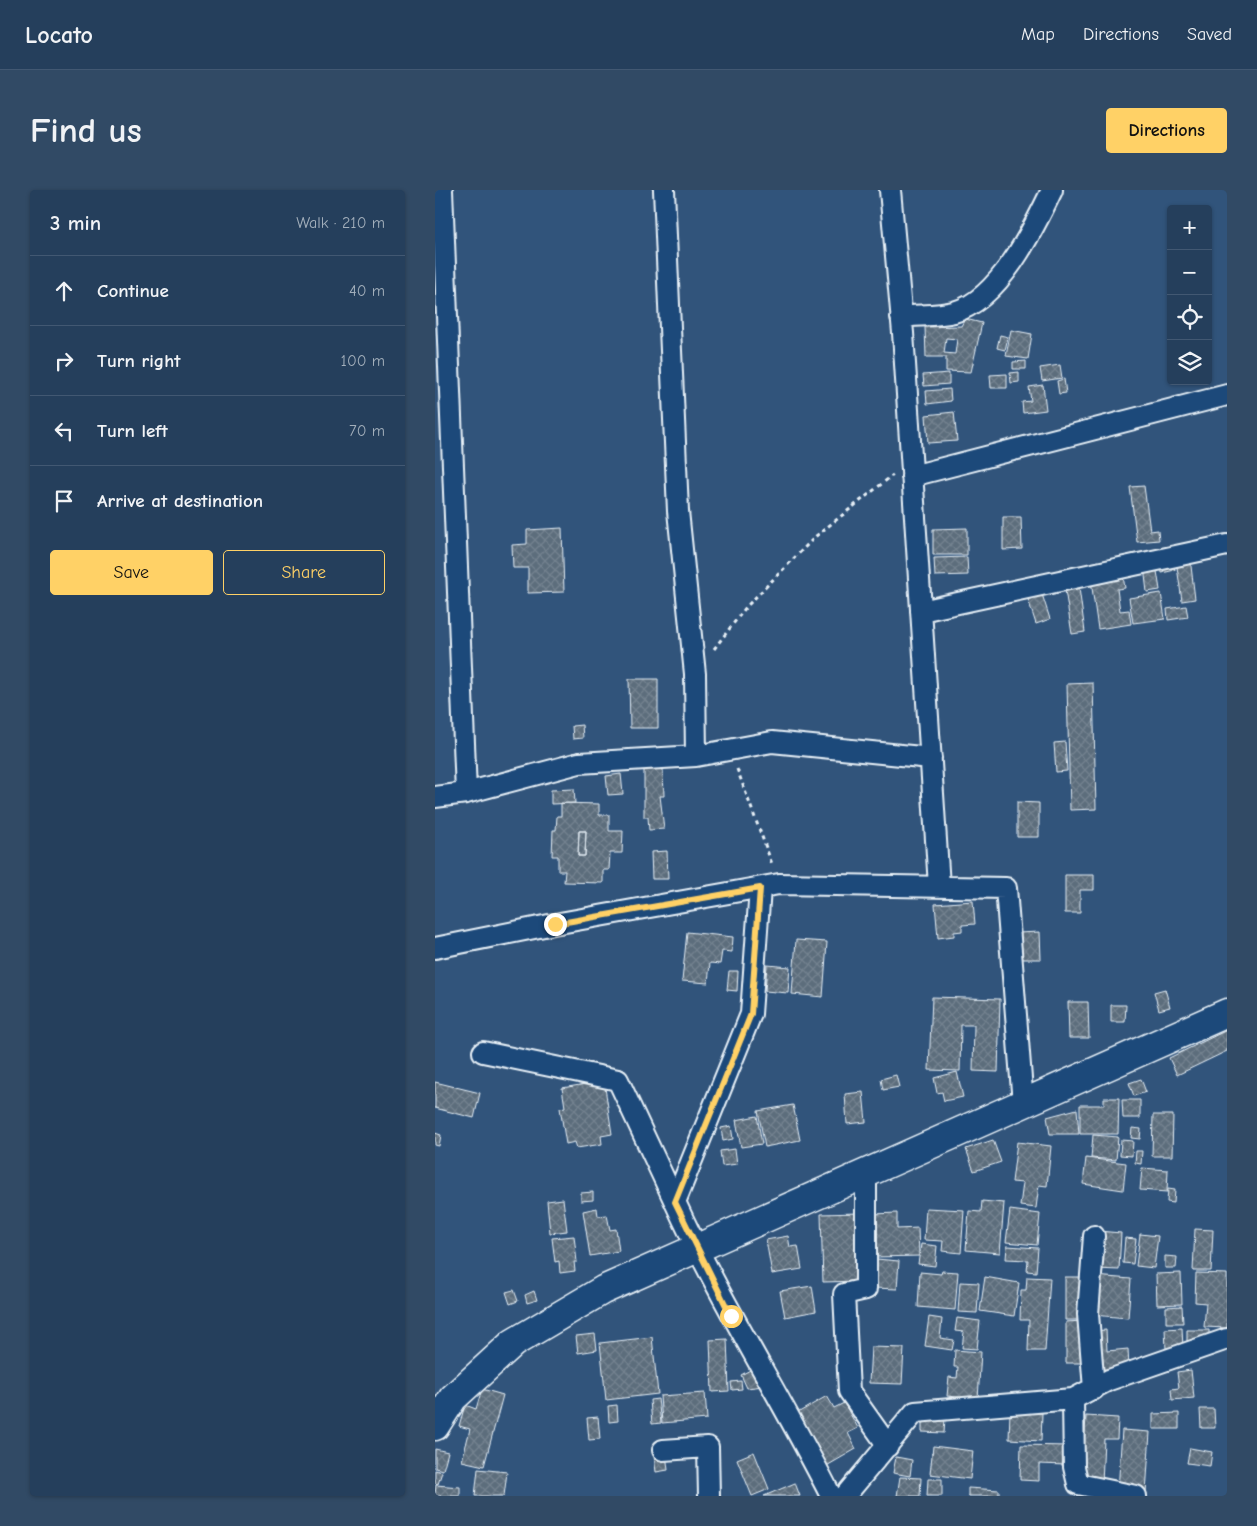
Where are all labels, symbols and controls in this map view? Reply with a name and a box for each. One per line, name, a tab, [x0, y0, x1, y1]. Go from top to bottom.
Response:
text: Locato	[25, 21, 93, 49]
text: Map	[1021, 24, 1055, 45]
text: Directions	[1083, 24, 1159, 45]
text: Saved	[1187, 24, 1232, 45]
button: Directions	[1106, 108, 1227, 153]
text: Find us	[30, 110, 142, 151]
map controls	[1167, 205, 1212, 385]
button: +	[1167, 205, 1212, 250]
text: 3 min	[50, 211, 101, 235]
text: Walk · 210 m	[296, 214, 385, 232]
button: −	[1167, 250, 1212, 295]
icon: ahead	[50, 277, 78, 305]
text: Continue	[97, 280, 169, 302]
text: 40 m	[349, 282, 385, 300]
button: locate	[1167, 295, 1212, 340]
button: layers	[1167, 340, 1212, 385]
icon: right	[50, 347, 78, 375]
text: Turn right	[97, 350, 181, 372]
text: 100 m	[341, 352, 385, 370]
icon: left	[50, 417, 78, 445]
text: Turn left	[97, 420, 168, 442]
text: 70 m	[349, 422, 385, 440]
icon: arrive	[50, 487, 78, 515]
text: Arrive at destination	[97, 490, 263, 512]
button: Save	[50, 550, 213, 595]
button: Share	[223, 550, 385, 595]
route end	[544, 913, 567, 936]
route start	[720, 1305, 743, 1328]

